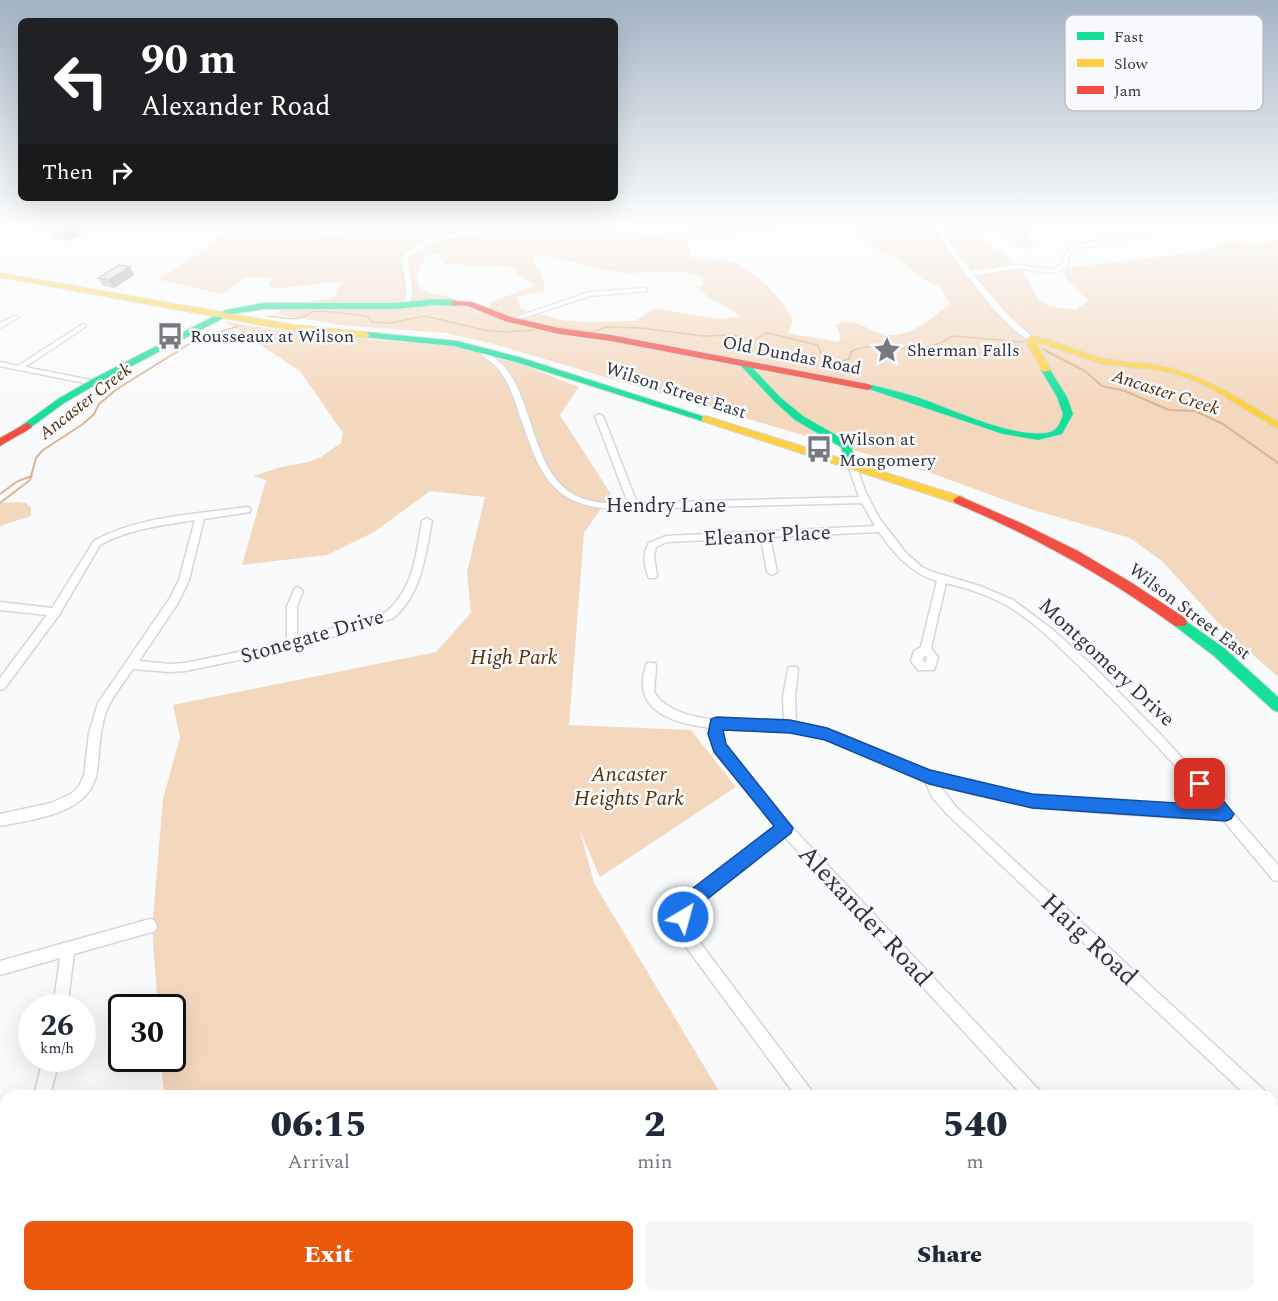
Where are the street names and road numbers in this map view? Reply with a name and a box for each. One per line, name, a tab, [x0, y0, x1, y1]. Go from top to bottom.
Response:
street label: Old Dundas Road	[720, 329, 864, 382]
street label: Wilson Street East	[602, 355, 750, 426]
street label: Hendry Lane	[606, 490, 726, 522]
street label: Eleanor Place	[702, 517, 832, 555]
street label: Wilson Street East	[1123, 556, 1257, 666]
street label: Montgomery Drive	[1031, 591, 1182, 735]
street label: Stonegate Drive	[237, 601, 388, 673]
street label: Alexander Road	[788, 835, 942, 996]
street label: Haig Road	[1031, 884, 1147, 996]

